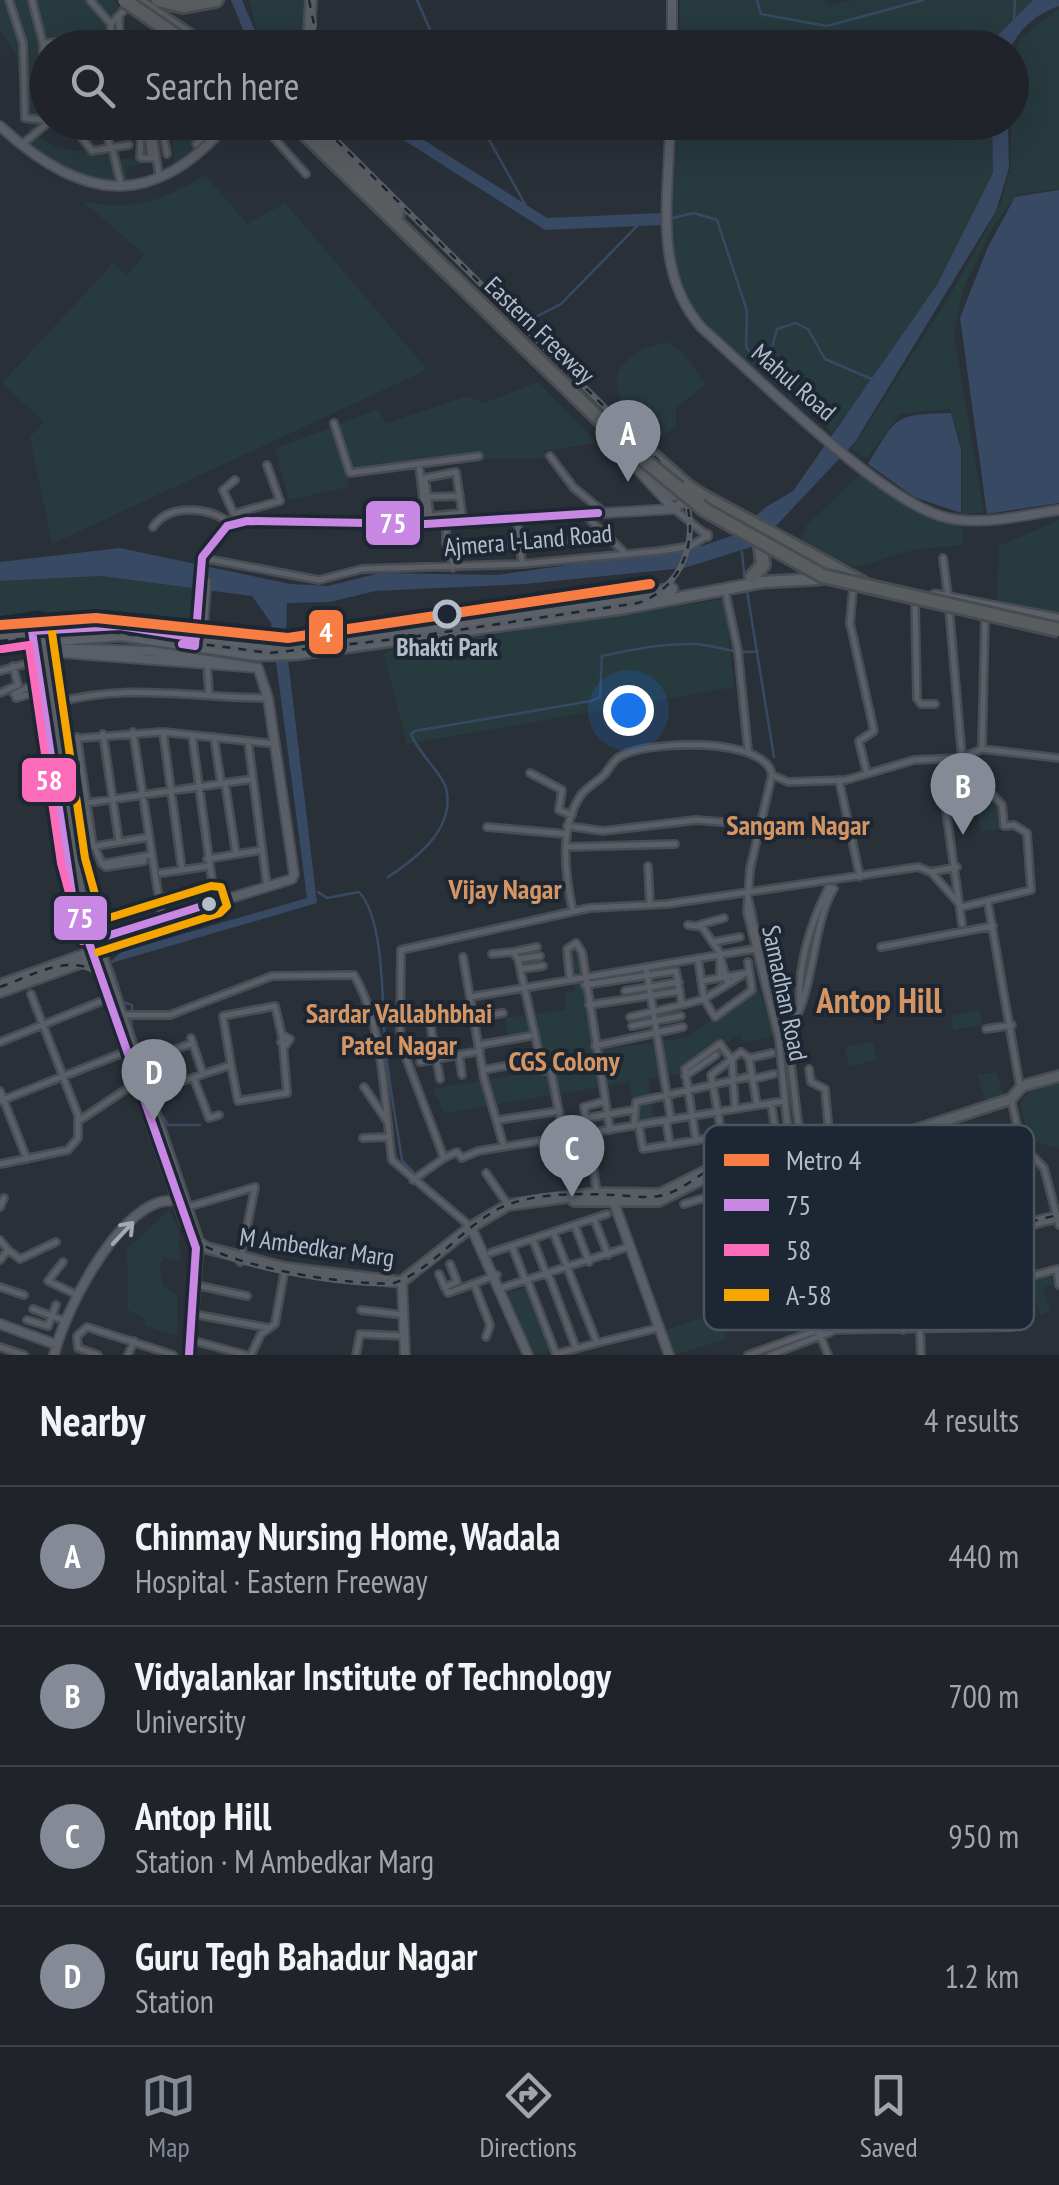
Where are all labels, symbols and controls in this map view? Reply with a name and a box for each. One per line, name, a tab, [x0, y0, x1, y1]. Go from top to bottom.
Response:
search box	[30, 30, 1029, 140]
icon: search	[65, 58, 120, 113]
text: Search here	[145, 61, 299, 110]
street label: Eastern Freeway	[478, 270, 602, 391]
street label: Mahul Road	[745, 337, 843, 427]
pin: A	[596, 400, 660, 482]
line badge: 75	[364, 499, 422, 547]
text: 75	[380, 504, 406, 541]
street label: Ajmera l-Land Road	[443, 517, 613, 563]
marker: Bhakti Park	[434, 601, 460, 627]
line badge: 4	[307, 608, 345, 656]
text: 4	[319, 613, 333, 650]
place label: Bhakti Park	[396, 631, 498, 663]
your location	[603, 685, 654, 736]
pin: B	[930, 752, 996, 835]
line badge: 58	[20, 756, 78, 804]
text: 58	[36, 761, 62, 798]
district label: Sangam Nagar	[726, 806, 871, 843]
district label: Vijay Nagar	[447, 870, 562, 907]
line badge: 75	[52, 894, 109, 942]
unlabelled marker	[199, 894, 219, 914]
text: 75	[67, 899, 93, 936]
street label: Samadhan Road	[755, 922, 815, 1064]
district label: Antop Hill	[815, 977, 942, 1023]
district label: Sardar Vallabhbhai Patel Nagar	[306, 994, 492, 1063]
pin: D	[122, 1038, 186, 1121]
district label: CGS Colony	[508, 1042, 620, 1079]
pin: C	[540, 1114, 604, 1197]
legend	[704, 1125, 1034, 1330]
text: Metro 4	[786, 1141, 862, 1178]
text: 75	[786, 1186, 811, 1223]
one-way arrow	[111, 1220, 135, 1246]
street label: M Ambedkar Marg	[237, 1220, 397, 1274]
text: 58	[786, 1231, 811, 1268]
text: A-58	[786, 1276, 832, 1313]
text: Nearby	[40, 1393, 145, 1448]
text: 4 results	[924, 1399, 1019, 1441]
text: Chinmay Nursing Home, Wadala	[135, 1511, 560, 1560]
text: A	[64, 1535, 81, 1577]
text: 440 m	[948, 1535, 1019, 1577]
text: Hospital · Eastern Freeway	[135, 1560, 427, 1602]
text: Vidyalankar Institute of Technology	[135, 1651, 611, 1700]
text: B	[65, 1675, 80, 1717]
text: 700 m	[948, 1675, 1019, 1717]
text: University	[135, 1700, 245, 1742]
text: Antop Hill	[135, 1791, 271, 1840]
text: C	[65, 1815, 80, 1857]
text: 950 m	[948, 1815, 1019, 1857]
text: Station · M Ambedkar Marg	[135, 1840, 434, 1882]
text: Guru Tegh Bahadur Nagar	[135, 1931, 477, 1980]
text: D	[64, 1955, 81, 1997]
text: 1.2 km	[944, 1955, 1019, 1997]
text: Station	[135, 1980, 214, 2022]
tab: Map	[141, 2068, 196, 2165]
tab: Directions	[479, 2068, 577, 2165]
tab: Saved	[860, 2068, 918, 2165]

